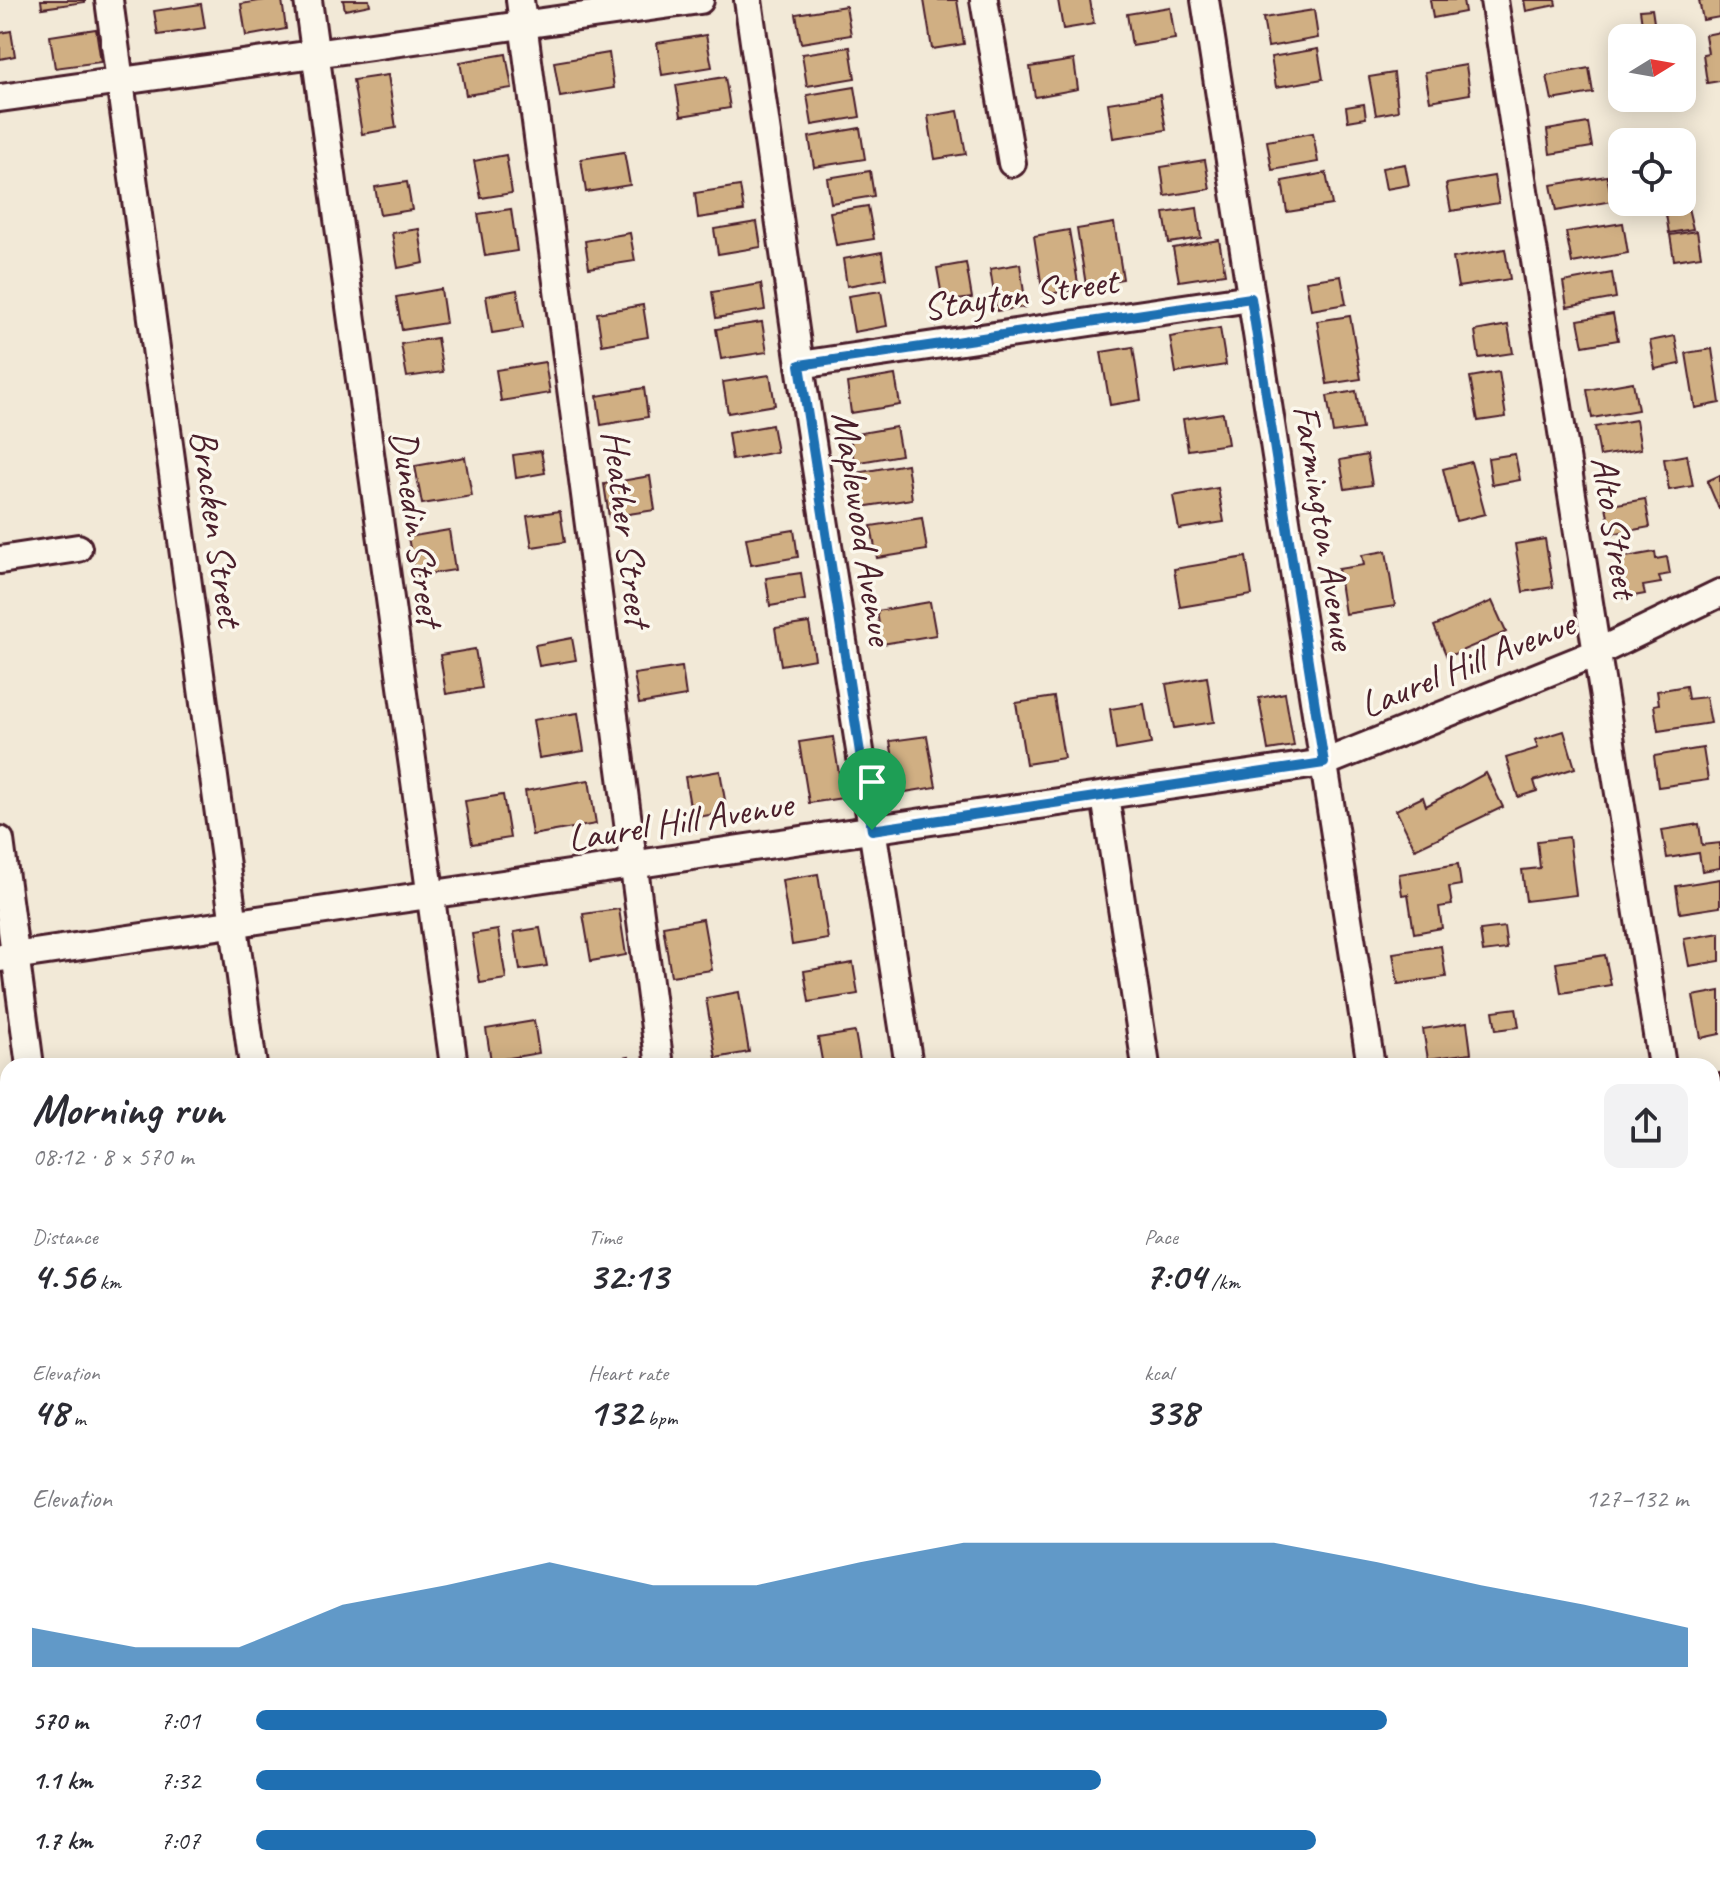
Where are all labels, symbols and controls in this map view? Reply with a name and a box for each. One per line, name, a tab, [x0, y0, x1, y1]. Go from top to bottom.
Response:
north arrow	[1608, 24, 1696, 112]
map controls	[1608, 24, 1696, 216]
button: locate	[1608, 128, 1696, 216]
street label: Stayton Street	[920, 257, 1124, 331]
street label: Farmington Avenue	[1282, 401, 1368, 655]
street label: Maplewood Avenue	[821, 408, 905, 650]
street label: Bracken Street	[180, 427, 255, 633]
street label: Dunedin Street	[380, 427, 455, 634]
street label: Heather Street	[592, 427, 663, 634]
street label: Alto Street	[1581, 453, 1650, 605]
street label: Laurel Hill Avenue	[1353, 599, 1583, 728]
pin	[838, 748, 906, 830]
icon: arrive	[850, 760, 894, 804]
street label: Laurel Hill Avenue	[564, 780, 798, 862]
text: Morning run	[32, 1082, 224, 1137]
button: share	[1604, 1084, 1688, 1168]
text: 08:12 · 8 × 570 m	[32, 1140, 193, 1173]
text: Distance	[32, 1223, 98, 1251]
text: Time	[588, 1223, 622, 1251]
text: Pace	[1144, 1223, 1178, 1251]
text: 4.56	[32, 1251, 94, 1301]
text: 32:13	[588, 1251, 668, 1301]
text: 7:04	[1144, 1251, 1206, 1301]
text: km	[94, 1268, 121, 1296]
text: /km	[1206, 1268, 1240, 1296]
text: Elevation	[32, 1359, 100, 1387]
text: Heart rate	[588, 1359, 668, 1387]
text: kcal	[1144, 1359, 1173, 1387]
text: 48	[32, 1387, 68, 1437]
text: 132	[588, 1387, 642, 1437]
text: 338	[1144, 1387, 1198, 1437]
text: m	[68, 1404, 86, 1432]
text: bpm	[642, 1404, 678, 1432]
text: Elevation	[32, 1482, 112, 1515]
text: 127–132 m	[1585, 1482, 1688, 1515]
text: 570 m	[32, 1704, 88, 1737]
text: 7:01	[160, 1704, 200, 1737]
text: 1.1 km	[32, 1764, 92, 1797]
text: 7:32	[160, 1764, 200, 1797]
text: 1.7 km	[32, 1824, 92, 1857]
text: 7:07	[160, 1824, 200, 1857]

